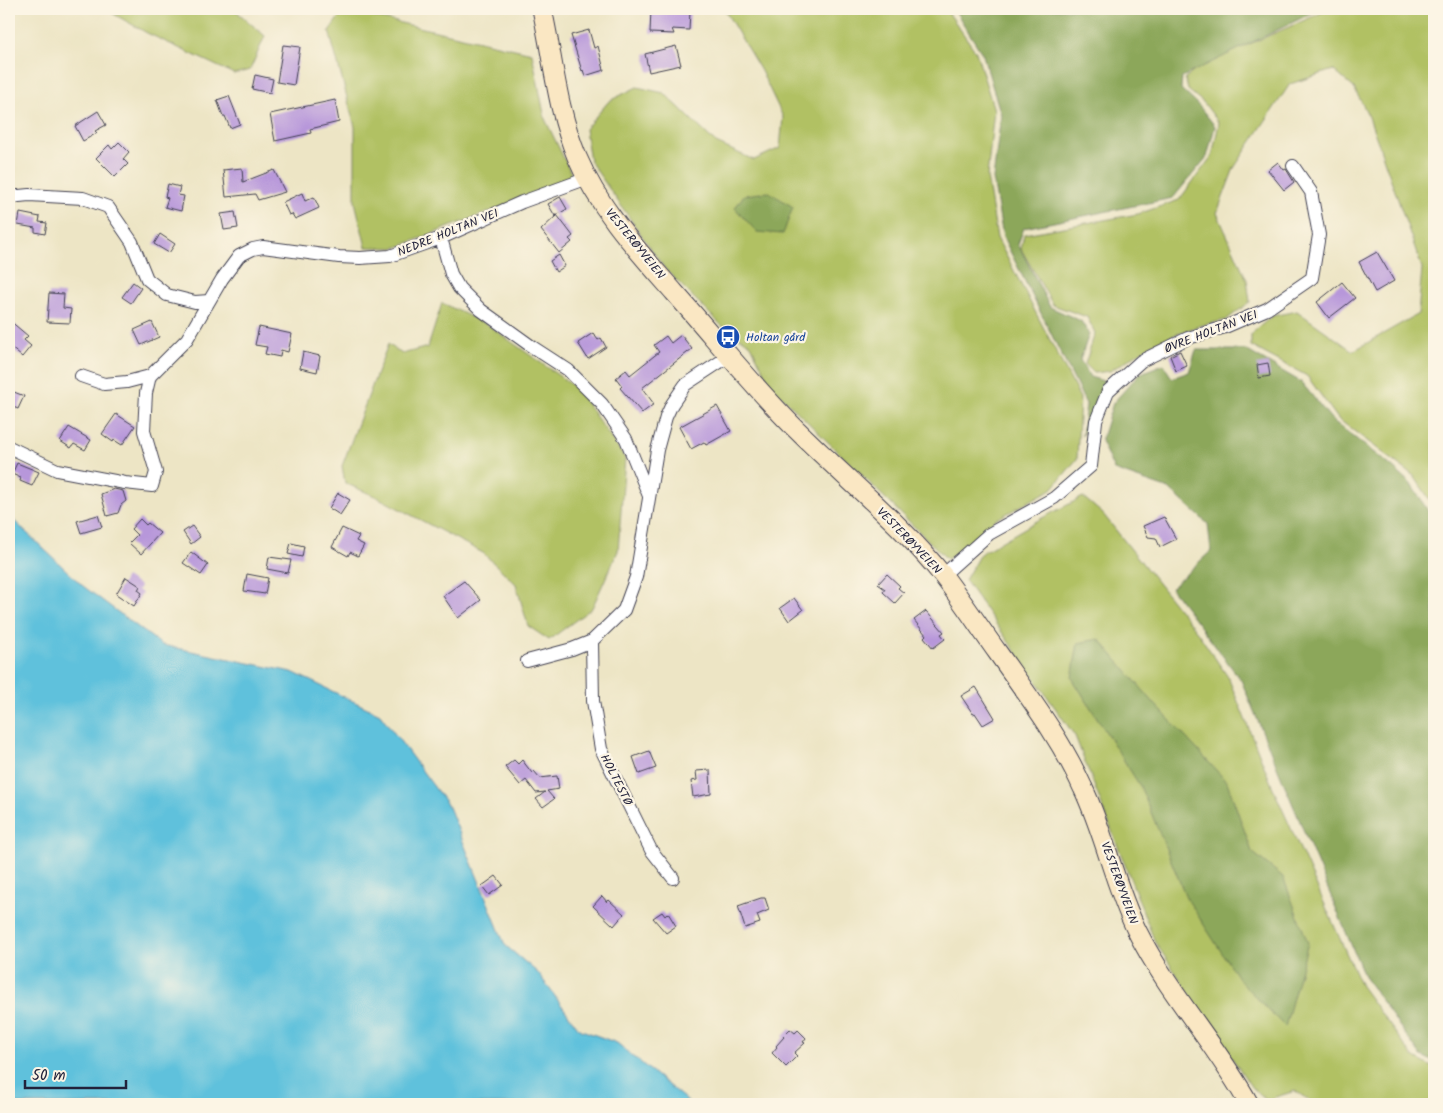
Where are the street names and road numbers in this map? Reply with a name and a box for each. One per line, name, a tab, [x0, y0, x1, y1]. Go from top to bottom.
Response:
street label: NEDRE HOLTAN VEI	[395, 204, 502, 262]
street label: VESTERØYVEIEN	[600, 204, 670, 284]
street label: ØVRE HOLTAN VEI	[1162, 305, 1261, 358]
street label: VESTERØYVEIEN	[872, 503, 946, 579]
street label: HOLTESTØ	[595, 751, 637, 810]
street label: VESTERØYVEIEN	[1095, 839, 1143, 927]

